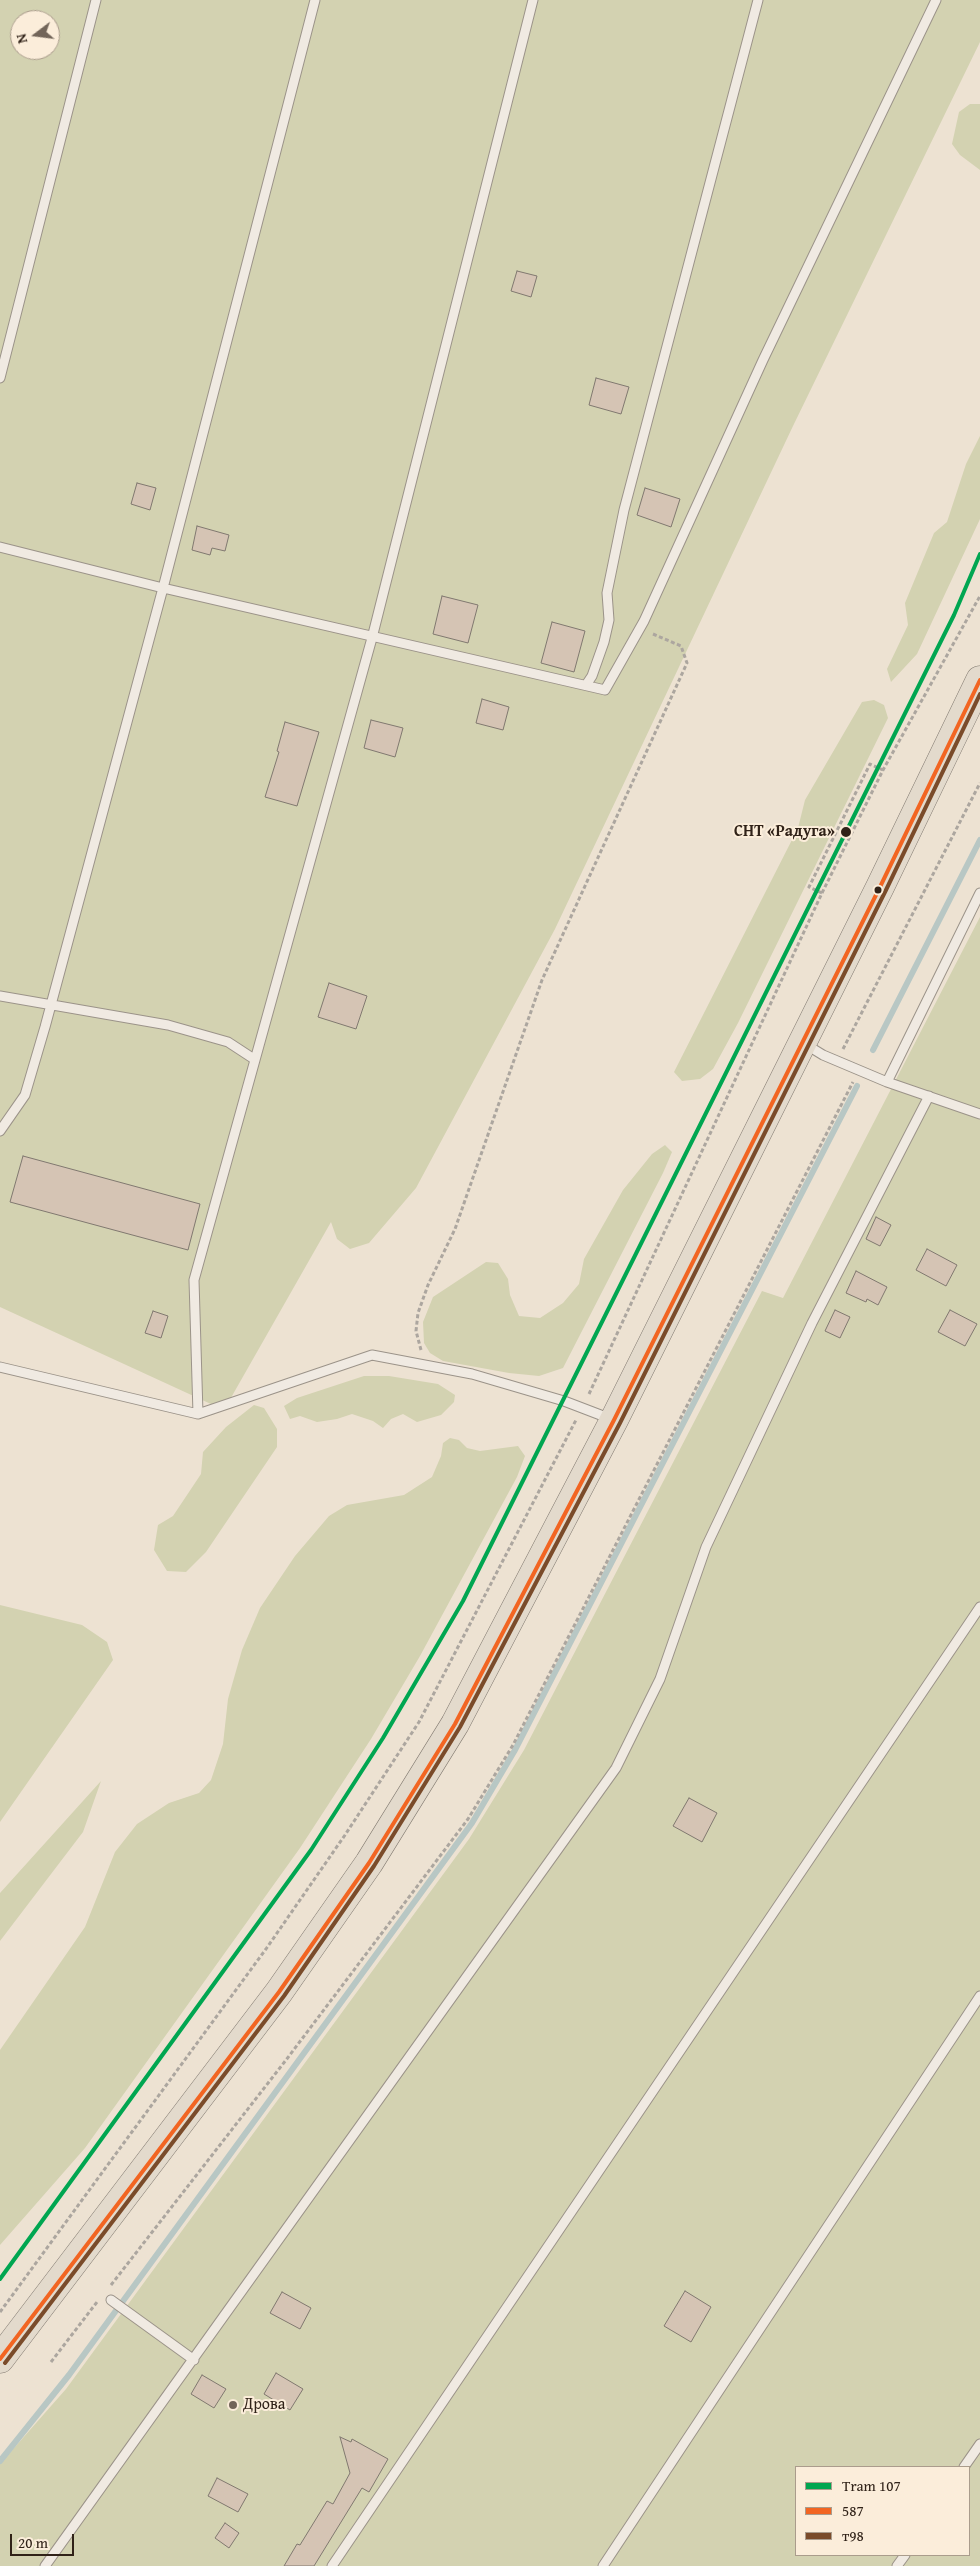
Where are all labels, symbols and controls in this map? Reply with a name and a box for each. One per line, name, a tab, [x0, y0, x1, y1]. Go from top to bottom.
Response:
north arrow	[10, 10, 60, 60]
text: N	[11, 32, 32, 46]
place label: СНТ «Радуга»	[734, 822, 835, 842]
marker: СНТ «Радуга»	[839, 825, 853, 839]
unlabelled marker	[873, 885, 883, 895]
place label: Дрова	[243, 2395, 285, 2415]
marker: Дрова	[227, 2399, 239, 2411]
legend	[795, 2466, 970, 2556]
text: Tram 107	[842, 2475, 901, 2496]
text: 587	[842, 2500, 864, 2521]
scale bar	[12, 2524, 76, 2556]
text: т98	[842, 2525, 864, 2546]
text: 20 m	[18, 2532, 48, 2553]

